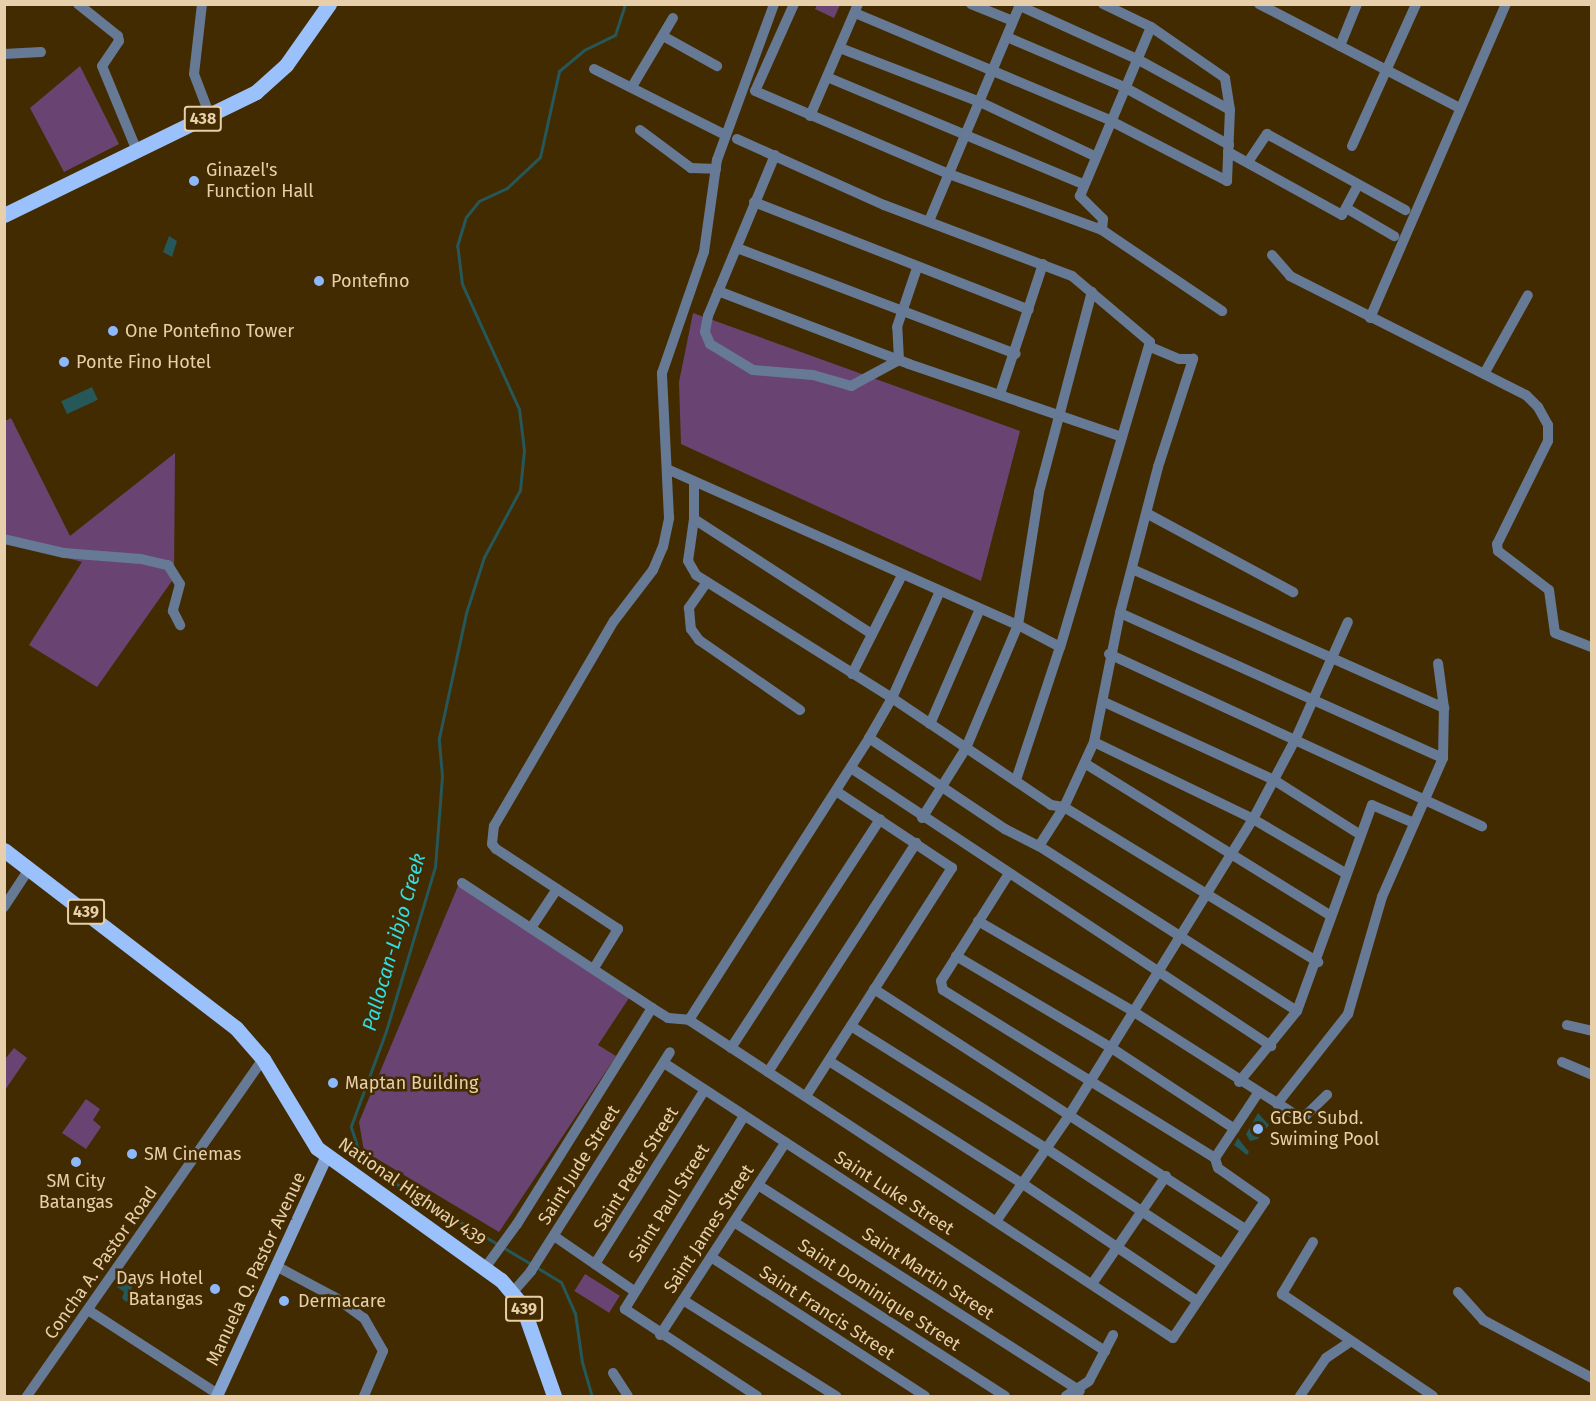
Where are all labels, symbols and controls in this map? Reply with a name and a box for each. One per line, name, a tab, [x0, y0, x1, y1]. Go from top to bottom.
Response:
road number: 438	[184, 106, 222, 132]
place label: Ginazel's Function Hall	[206, 160, 314, 202]
marker: Ginazel's Function Hall	[187, 174, 201, 188]
place label: Pontefino	[331, 270, 409, 292]
marker: Pontefino	[312, 274, 326, 288]
place label: One Pontefino Tower	[125, 320, 294, 342]
marker: One Pontefino Tower	[106, 324, 120, 338]
place label: Ponte Fino Hotel	[76, 351, 211, 373]
marker: Ponte Fino Hotel	[57, 355, 71, 369]
water label: Pallocan-Libjo Creek	[357, 850, 431, 1034]
road number: 439	[66, 899, 106, 925]
place label: Maptan Building	[345, 1072, 478, 1094]
marker: Maptan Building	[326, 1076, 340, 1090]
street label: Saint Jude Street	[534, 1101, 624, 1229]
street label: Saint Peter Street	[589, 1103, 683, 1235]
place label: GCBC Subd. Swiming Pool	[1270, 1108, 1379, 1150]
marker: GCBC Subd. Swiming Pool	[1251, 1122, 1265, 1136]
street label: National Highway 439	[334, 1133, 490, 1251]
street label: Saint Paul Street	[624, 1140, 714, 1266]
place label: SM Cinemas	[144, 1143, 241, 1165]
street label: Saint Luke Street	[830, 1146, 958, 1240]
marker: SM Cinemas	[125, 1147, 139, 1161]
marker: SM City Batangas	[69, 1155, 83, 1169]
street label: Saint James Street	[659, 1161, 759, 1297]
street label: Manuela Q. Pastor Avenue	[202, 1169, 310, 1369]
place label: SM City Batangas	[39, 1171, 113, 1214]
street label: Concha A. Pastor Road	[40, 1182, 162, 1344]
street label: Saint Martin Street	[858, 1223, 998, 1325]
street label: Saint Dominique Street	[794, 1234, 964, 1356]
street label: Saint Francis Street	[755, 1261, 899, 1365]
place label: Days Hotel Batangas	[116, 1268, 203, 1310]
marker: Days Hotel Batangas	[208, 1282, 222, 1296]
place label: Dermacare	[298, 1290, 386, 1312]
marker: Dermacare	[275, 1292, 293, 1310]
road number: 439	[504, 1296, 544, 1322]

